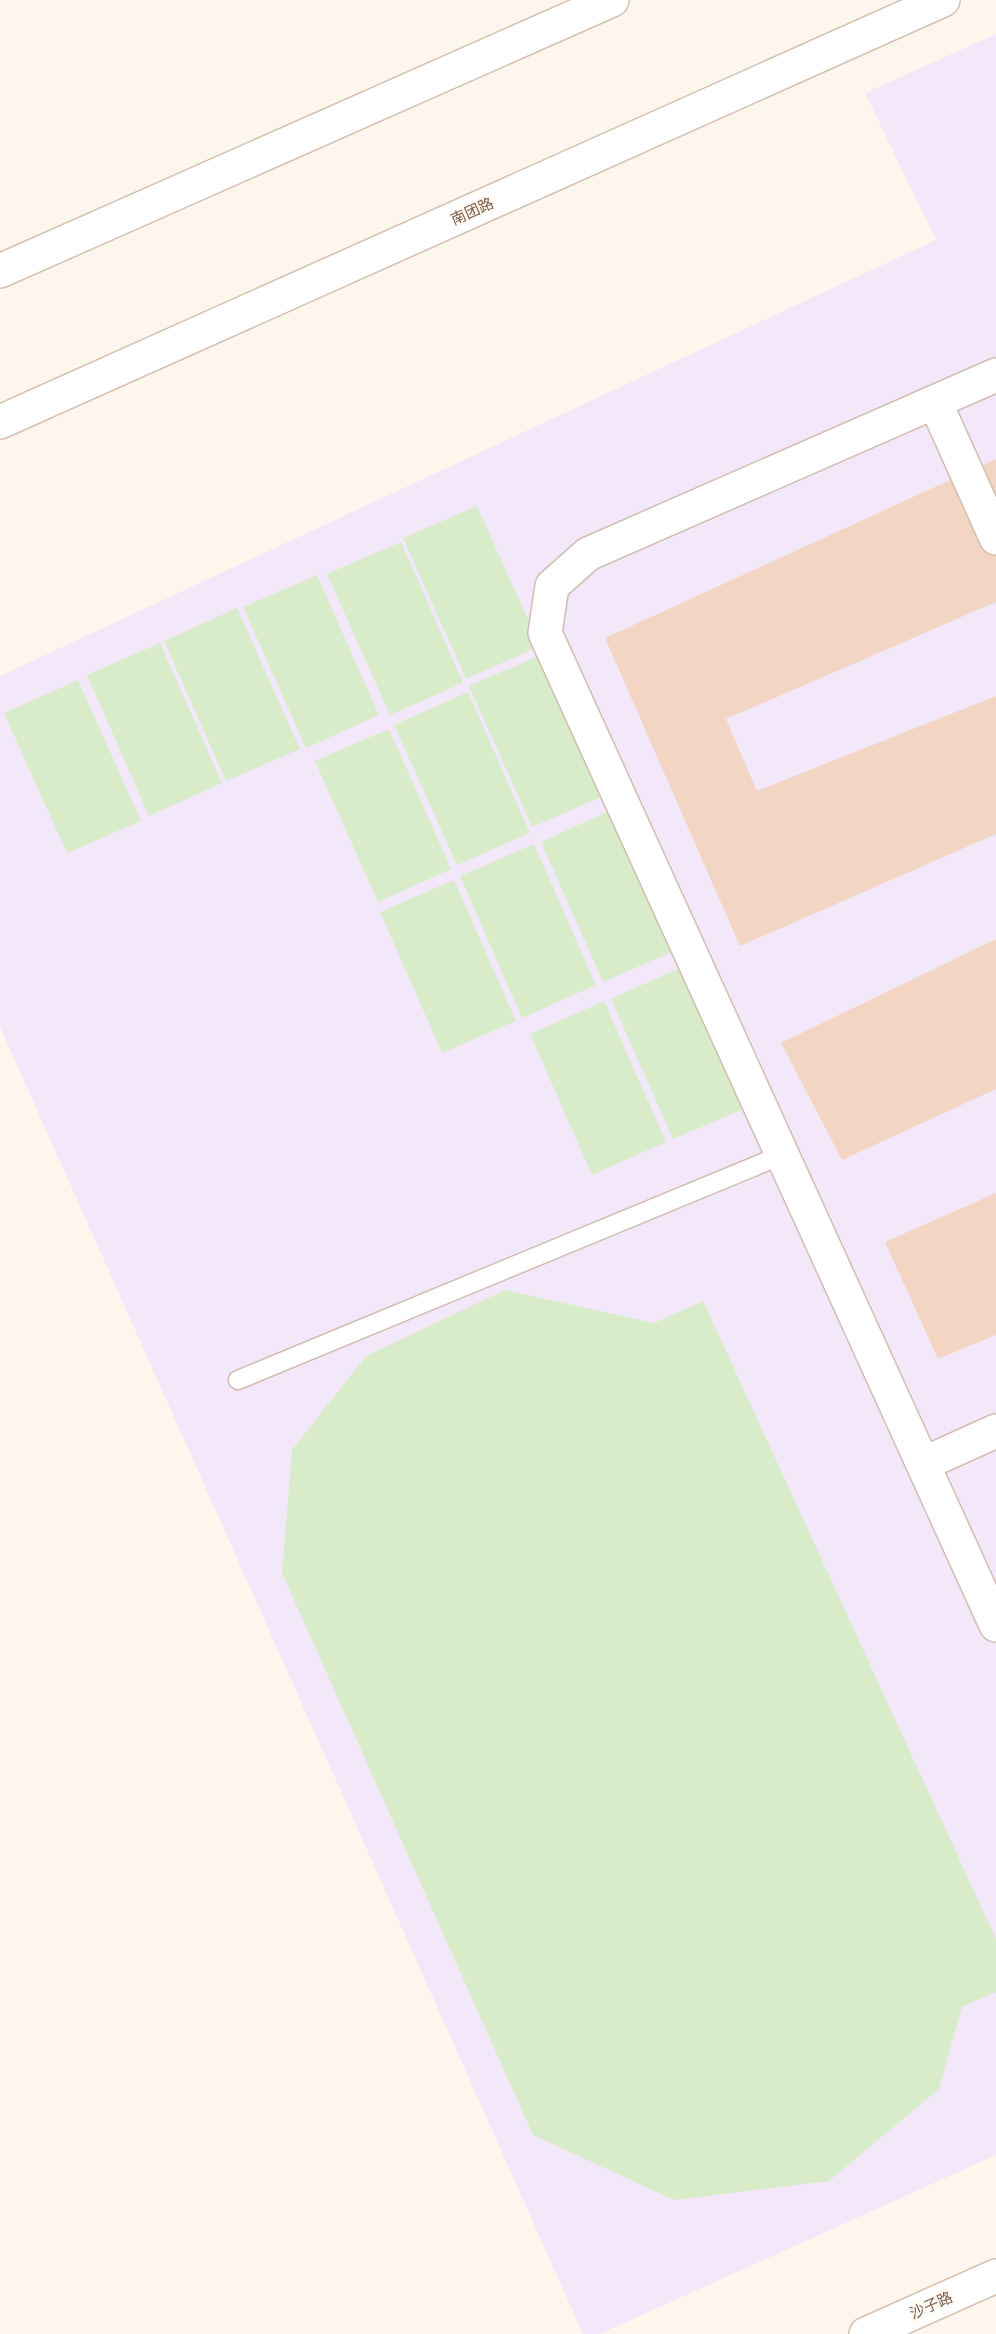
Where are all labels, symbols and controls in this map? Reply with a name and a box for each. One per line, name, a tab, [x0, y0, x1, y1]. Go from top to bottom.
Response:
street label: 南团路	[448, 193, 496, 229]
street label: 沙子路	[907, 2287, 955, 2323]

